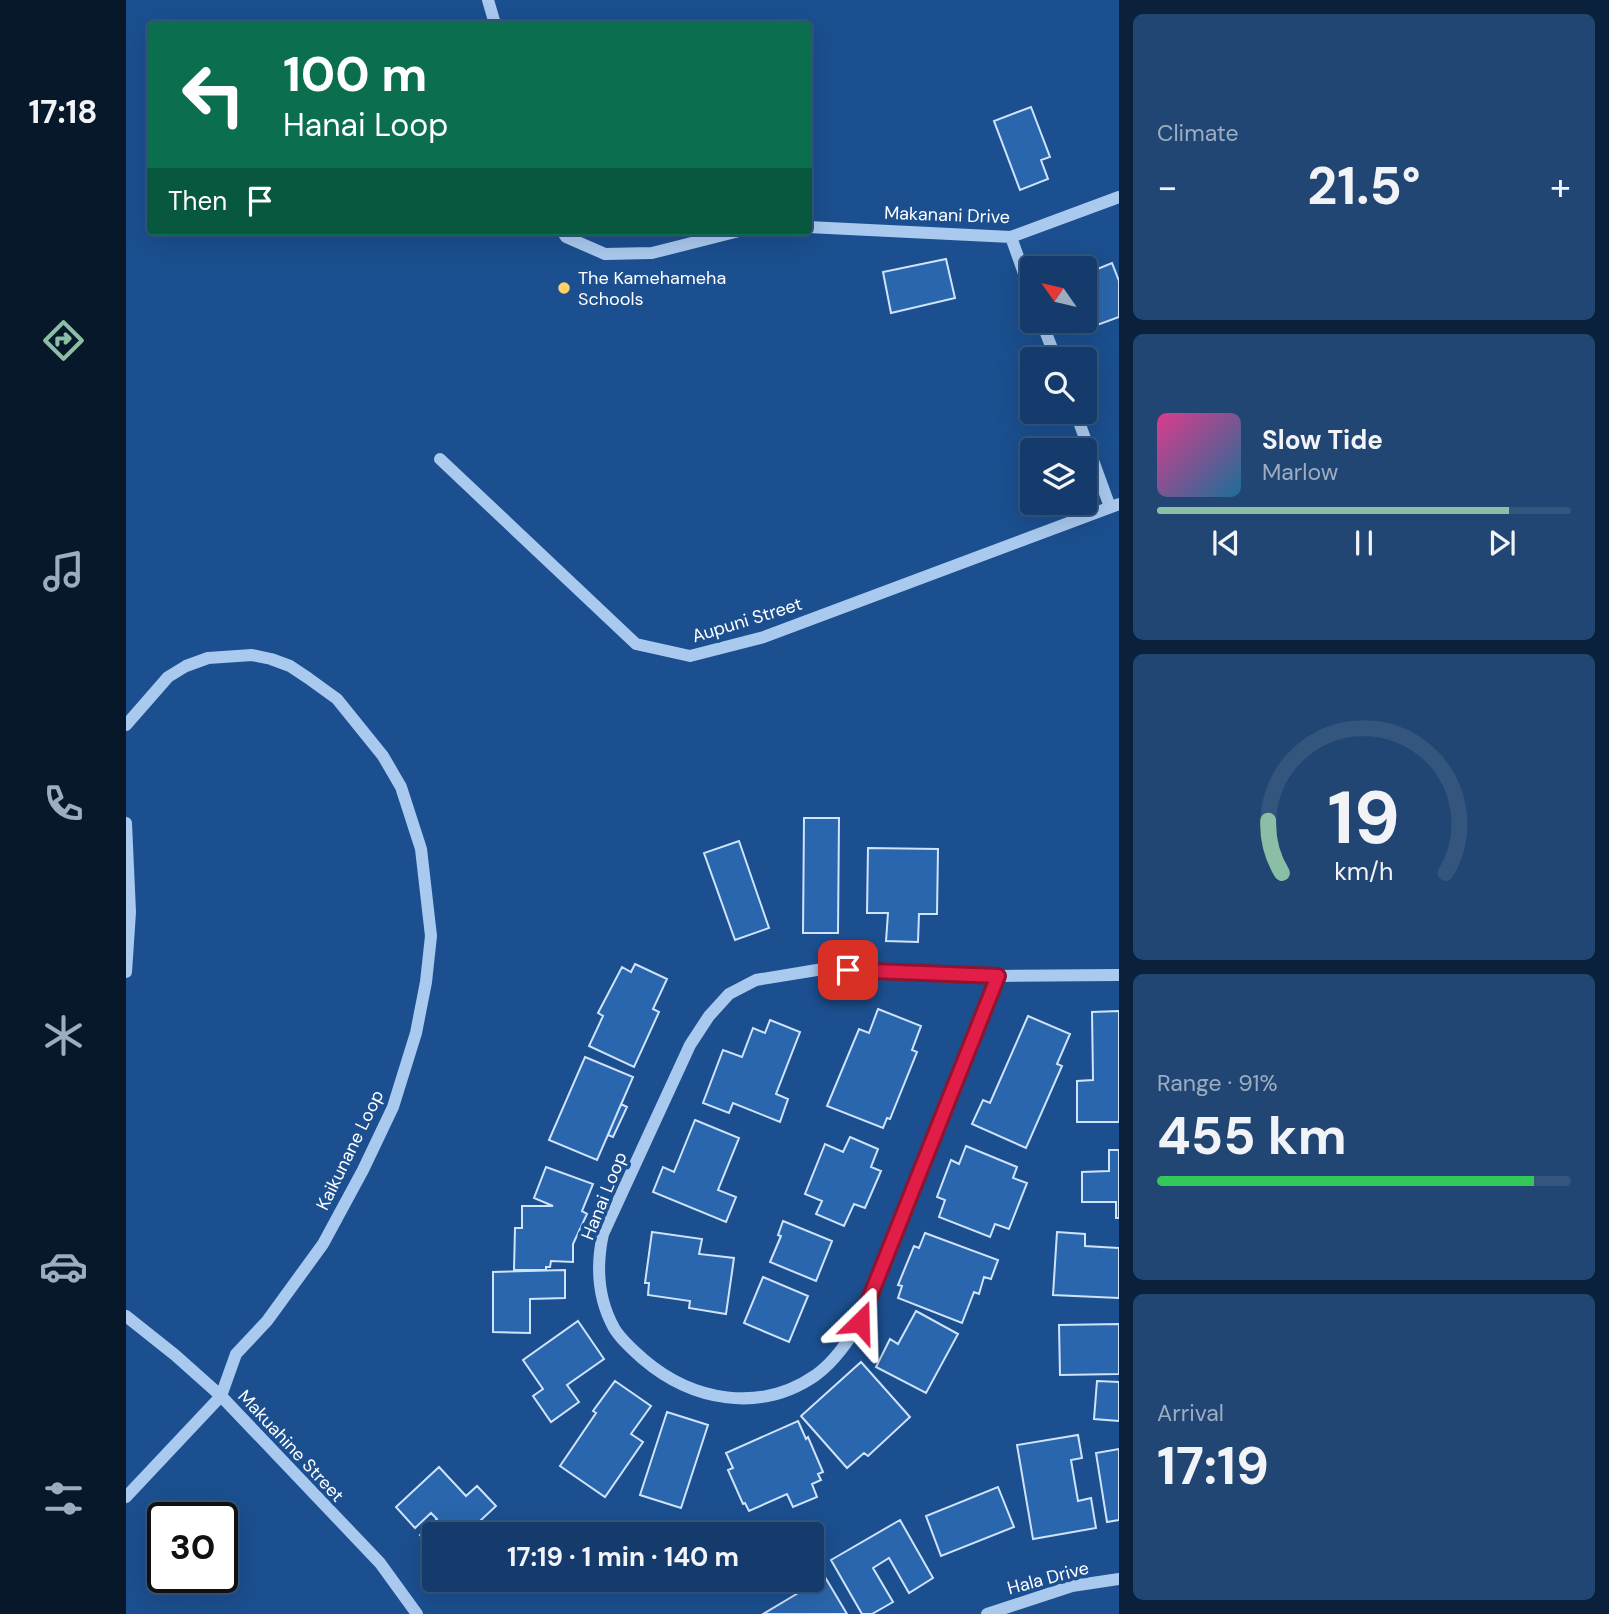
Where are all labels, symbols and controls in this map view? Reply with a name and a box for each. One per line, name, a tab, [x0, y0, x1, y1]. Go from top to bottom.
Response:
text: 100 m	[283, 42, 427, 106]
icon: left	[168, 49, 259, 140]
text: 17:18	[29, 91, 97, 133]
text: Hanai Loop	[283, 104, 448, 146]
text: Climate	[1157, 118, 1239, 148]
text: 21.5°	[1307, 152, 1421, 220]
text: −	[1157, 162, 1178, 212]
text: +	[1550, 162, 1571, 212]
icon: arrive	[241, 182, 279, 220]
text: Then	[168, 184, 227, 218]
street label: Makanani Drive	[884, 201, 1010, 229]
north arrow	[1020, 256, 1097, 332]
map controls	[1020, 256, 1097, 515]
place label: The Kamehameha Schools	[578, 266, 726, 311]
marker: The Kamehameha Schools	[556, 280, 572, 296]
icon: directions	[39, 316, 88, 365]
button: search	[1020, 347, 1097, 424]
text: Slow Tide	[1262, 423, 1383, 457]
button: layers	[1020, 438, 1097, 515]
text: Marlow	[1262, 457, 1338, 487]
icon: previous	[1207, 524, 1245, 562]
icon: pause	[1345, 524, 1383, 562]
icon: next	[1483, 524, 1521, 562]
icon: music	[39, 547, 88, 596]
street label: Aupuni Street	[689, 592, 805, 648]
text: 19	[1328, 771, 1400, 866]
icon: phone	[39, 779, 88, 828]
text: km/h	[1334, 855, 1394, 888]
pin	[818, 940, 878, 1000]
icon: arrive	[829, 951, 867, 989]
icon: climate	[39, 1011, 88, 1060]
text: Range · 91%	[1157, 1068, 1278, 1098]
street label: Kaikunane Loop	[311, 1086, 389, 1214]
text: 455 km	[1157, 1102, 1347, 1170]
street label: Hanai Loop	[575, 1148, 633, 1244]
icon: car	[39, 1242, 88, 1291]
position arrow	[823, 1285, 897, 1359]
street label: Makuahine Street	[233, 1385, 349, 1507]
text: Arrival	[1157, 1398, 1224, 1428]
text: 17:19	[1157, 1432, 1269, 1500]
icon: filters	[39, 1474, 88, 1523]
speed limit sign: 30	[147, 1502, 238, 1593]
text: 17:19 · 1 min · 140 m	[507, 1540, 739, 1574]
street label: Hala Drive	[1005, 1556, 1091, 1600]

